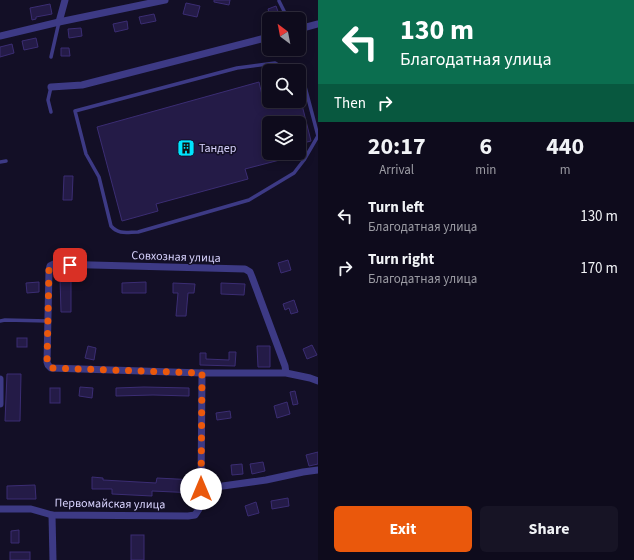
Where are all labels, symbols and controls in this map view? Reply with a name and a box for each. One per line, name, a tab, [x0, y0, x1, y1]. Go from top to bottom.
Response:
text: 130 m	[400, 10, 474, 50]
north arrow	[262, 12, 306, 56]
map controls	[262, 12, 306, 160]
icon: left	[334, 16, 386, 68]
text: Благодатная улица	[400, 47, 551, 72]
button: search	[262, 64, 306, 108]
icon: right	[374, 92, 396, 114]
text: Then	[334, 93, 366, 114]
button: layers	[262, 116, 306, 160]
text: 20:17	[368, 129, 426, 164]
text: 6	[480, 129, 492, 164]
text: 440	[546, 129, 584, 164]
building icon: Тандер	[176, 138, 196, 158]
place label: Тандер	[199, 140, 237, 157]
text: Arrival	[379, 161, 414, 179]
text: min	[475, 161, 496, 179]
text: m	[560, 161, 571, 179]
text: Turn left	[368, 197, 424, 218]
icon: left	[334, 205, 356, 227]
text: 130 m	[580, 206, 618, 227]
text: Благодатная улица	[368, 218, 477, 236]
street label: Совхозная улица	[131, 247, 221, 267]
pin	[53, 248, 87, 282]
text: Turn right	[368, 249, 434, 270]
icon: arrive	[59, 254, 81, 276]
icon: right	[334, 257, 356, 279]
text: 170 m	[580, 258, 618, 279]
text: Благодатная улица	[368, 270, 477, 288]
position arrow	[180, 468, 222, 510]
street label: Первомайская улица	[54, 495, 166, 513]
button: Exit	[334, 506, 472, 552]
button: Share	[480, 506, 618, 552]

